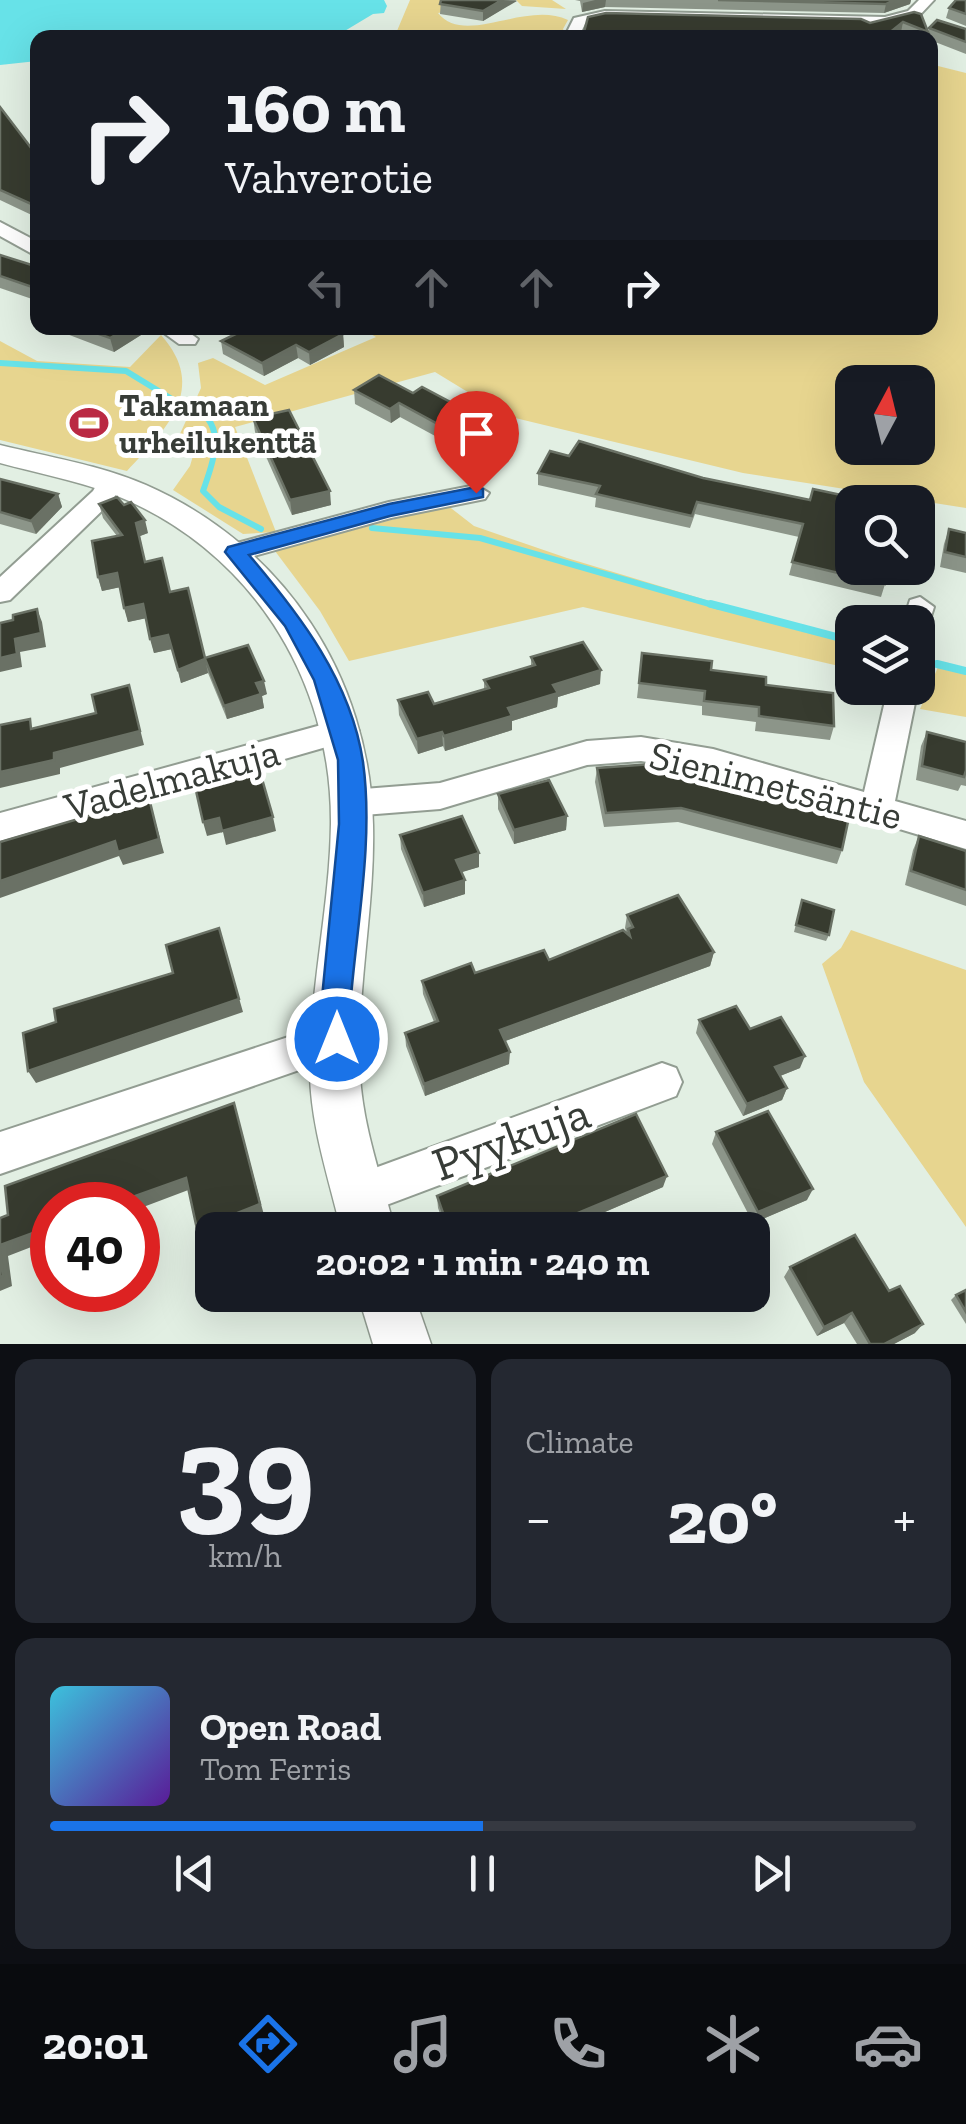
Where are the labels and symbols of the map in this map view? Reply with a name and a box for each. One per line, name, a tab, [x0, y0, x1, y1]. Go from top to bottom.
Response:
north arrow	[835, 365, 935, 465]
place label: Takamaan urheilukenttä	[119, 386, 317, 461]
pin	[434, 391, 519, 494]
sports icon: Takamaan urheilukenttä	[68, 402, 110, 444]
street label: Vadelmakuja	[58, 727, 285, 831]
street label: Sienimetsäntie	[645, 730, 907, 840]
position arrow	[285, 987, 389, 1091]
street label: Pyykuja	[425, 1083, 597, 1193]
speed limit sign: 40	[30, 1182, 160, 1312]

